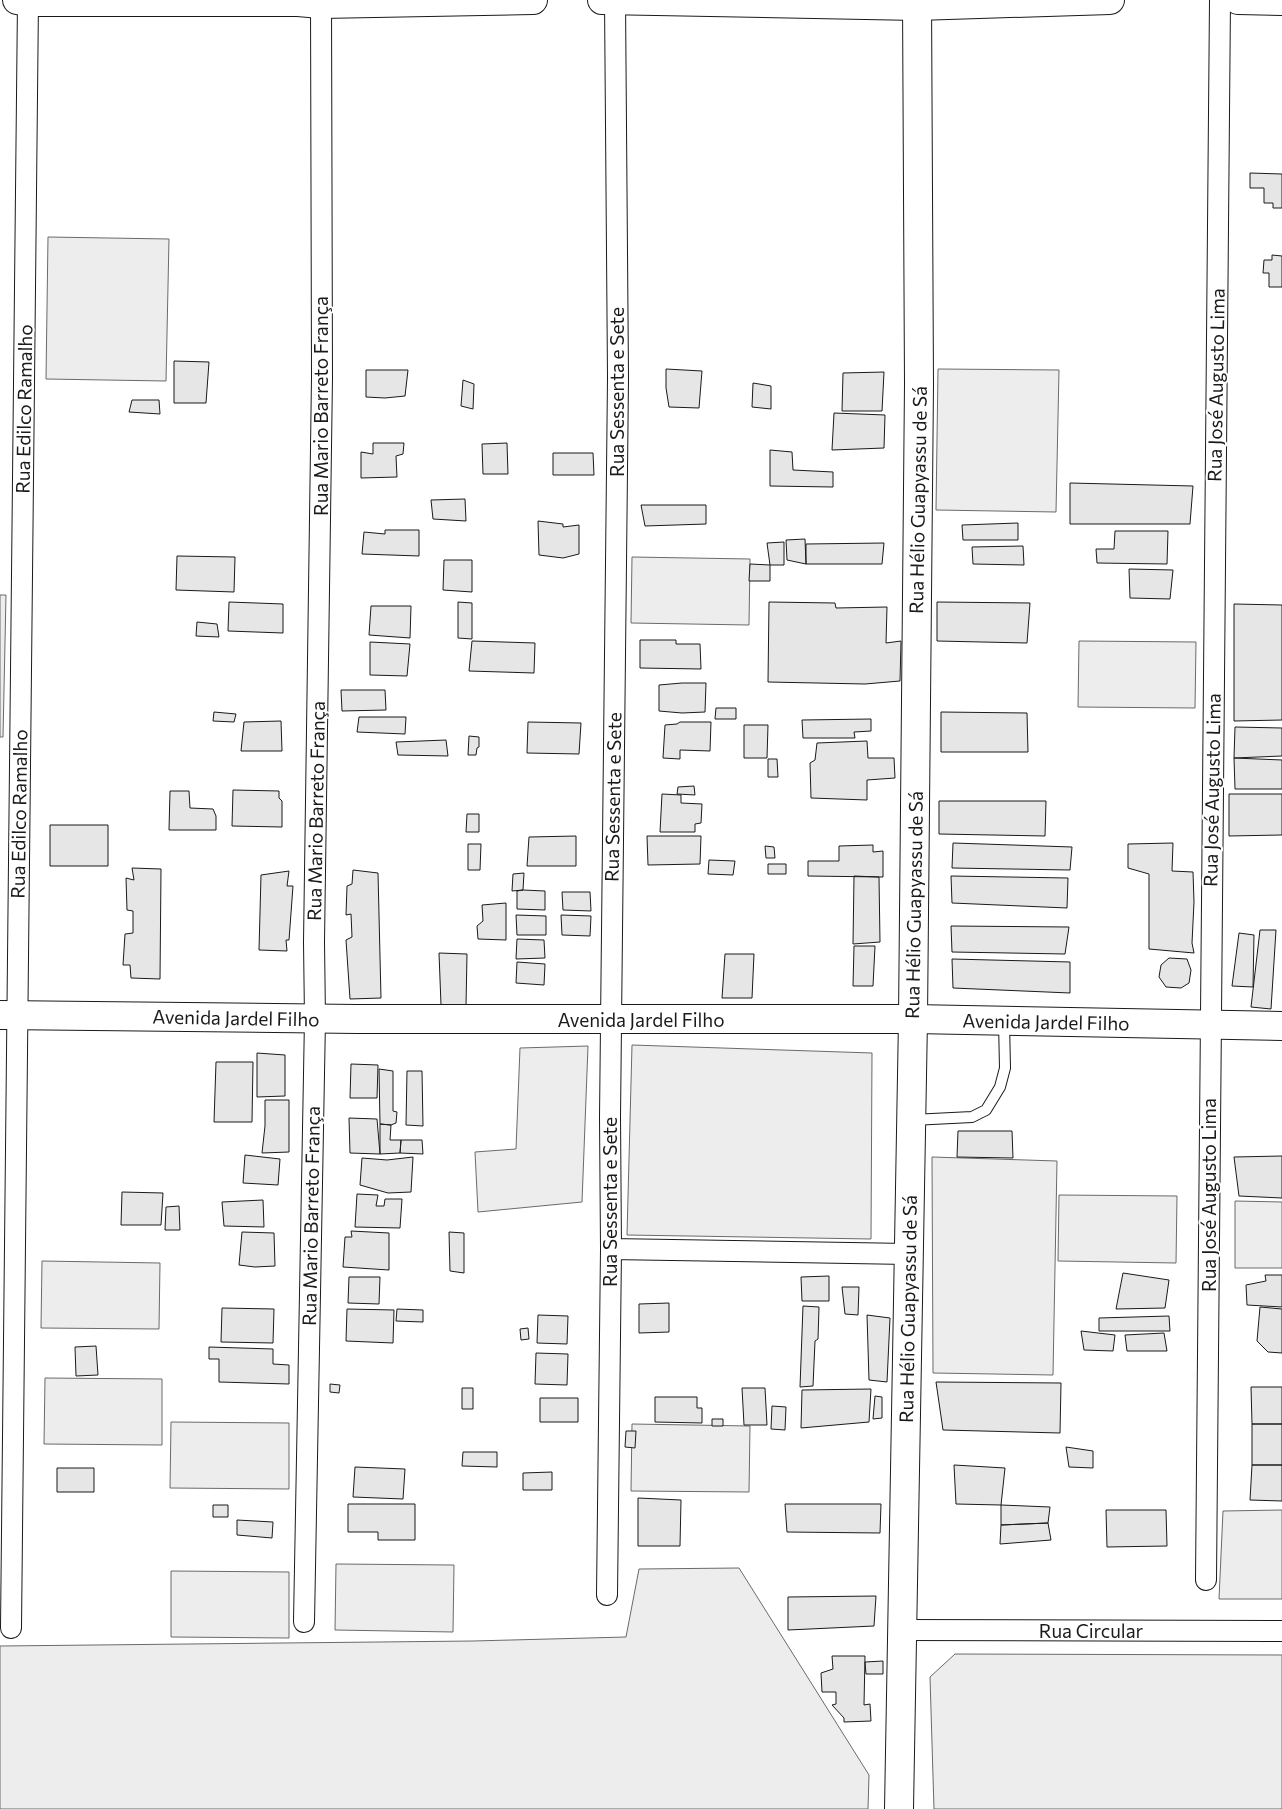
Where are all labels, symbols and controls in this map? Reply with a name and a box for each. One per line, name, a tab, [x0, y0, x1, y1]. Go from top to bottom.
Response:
street label: Rua José Augusto Lima	[1202, 288, 1229, 482]
street label: Rua Mario Barreto França	[309, 296, 332, 516]
street label: Rua Sessenta e Sete	[605, 307, 628, 477]
street label: Rua Edilco Ramalho	[11, 324, 36, 494]
street label: Rua Hélio Guapyassu de Sá	[904, 386, 931, 614]
street label: Rua José Augusto Lima	[1198, 693, 1225, 887]
street label: Rua Mario Barreto França	[302, 701, 329, 921]
street label: Rua Sessenta e Sete	[600, 712, 625, 882]
street label: Rua Edilco Ramalho	[6, 729, 31, 899]
street label: Rua Hélio Guapyassu de Sá	[900, 791, 927, 1019]
street label: Avenida Jardel Filho	[152, 1005, 320, 1030]
street label: Avenida Jardel Filho	[557, 1008, 725, 1031]
street label: Avenida Jardel Filho	[962, 1009, 1130, 1034]
street label: Rua José Augusto Lima	[1197, 1098, 1220, 1292]
street label: Rua Mario Barreto França	[297, 1106, 324, 1326]
street label: Rua Sessenta e Sete	[598, 1117, 621, 1287]
street label: Rua Hélio Guapyassu de Sá	[894, 1195, 921, 1423]
street label: Rua Circular	[1039, 1619, 1144, 1642]

